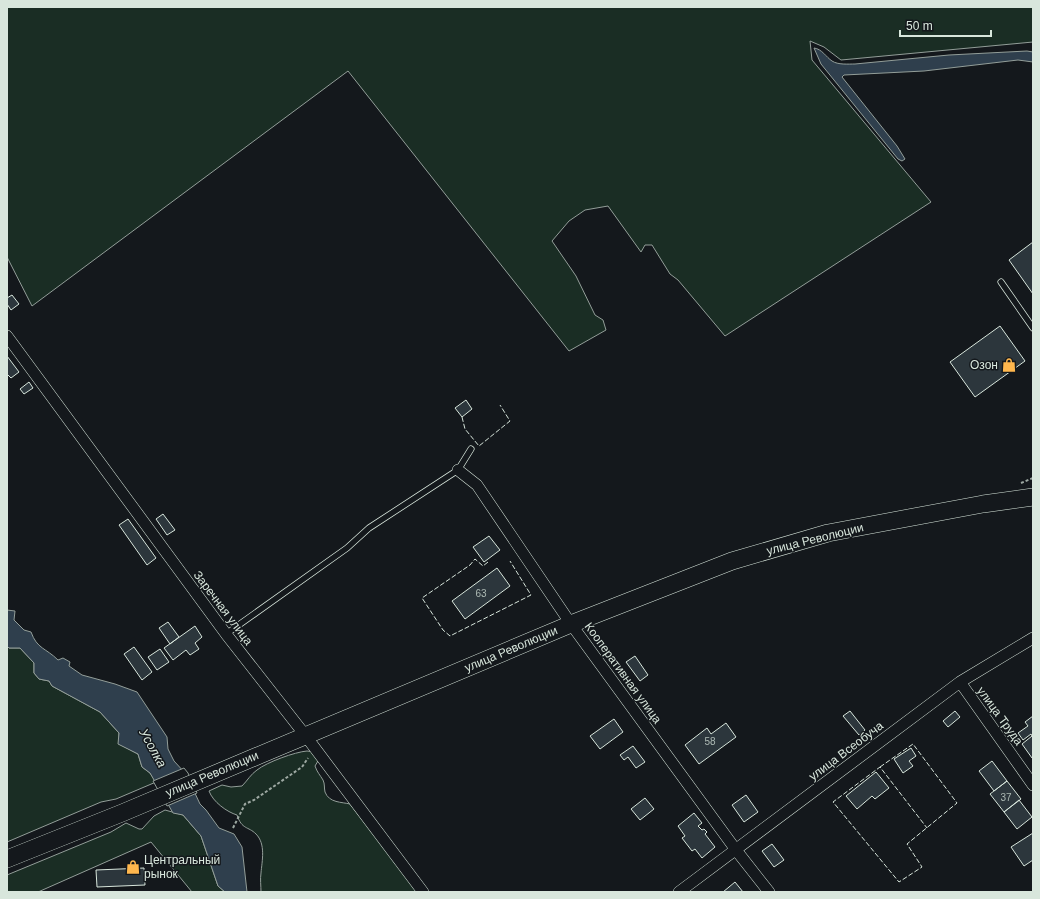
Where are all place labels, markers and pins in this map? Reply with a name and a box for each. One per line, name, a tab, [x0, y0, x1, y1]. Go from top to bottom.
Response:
shop icon: Озон	[1001, 357, 1017, 373]
place label: Озон	[970, 358, 998, 372]
place label: Центральный рынок	[144, 853, 220, 881]
shop icon: Центральный рынок	[125, 859, 141, 875]

